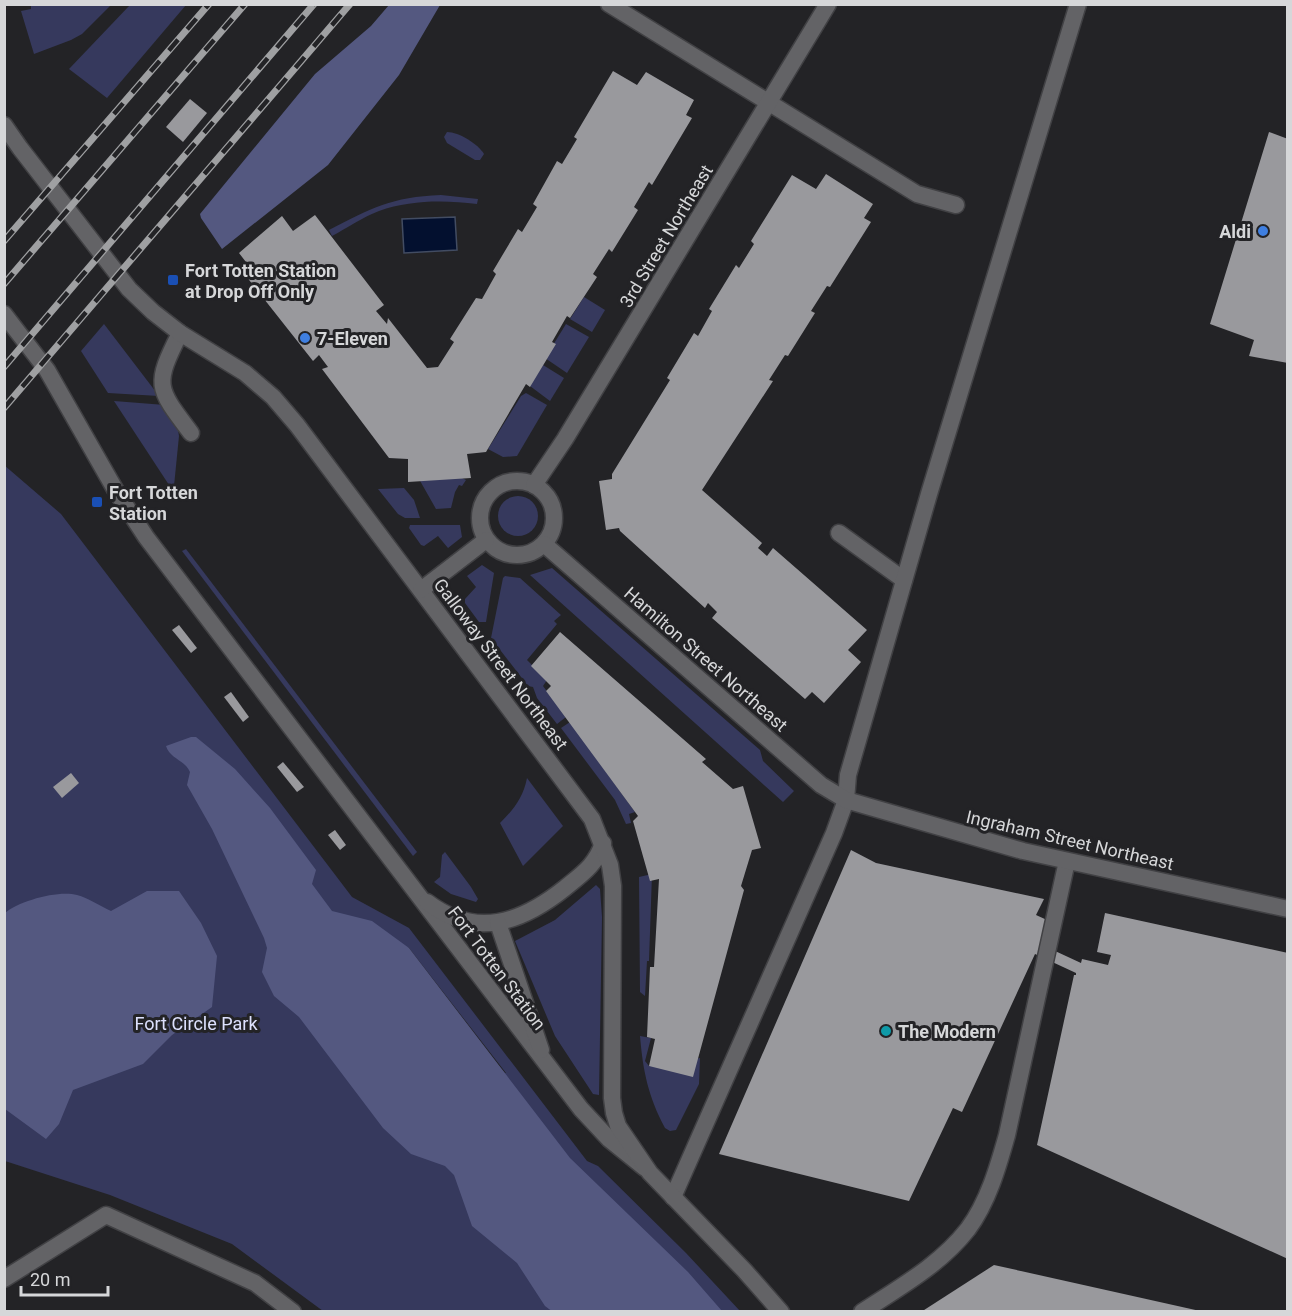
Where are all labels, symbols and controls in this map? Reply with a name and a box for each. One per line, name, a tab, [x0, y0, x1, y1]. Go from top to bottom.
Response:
street label: 3rd Street Northeast	[615, 161, 717, 311]
place label: Aldi	[1219, 221, 1251, 242]
marker: Aldi	[1256, 224, 1270, 238]
place label: Fort Totten Station at Drop Off Only	[185, 260, 336, 302]
marker: Fort Totten Station at Drop Off Only	[166, 273, 180, 287]
place label: 7-Eleven	[317, 328, 388, 349]
marker: 7-Eleven	[298, 331, 312, 345]
place label: Fort Totten Station	[109, 482, 198, 524]
marker: Fort Totten Station	[90, 495, 104, 509]
street label: Galloway Street Northeast	[430, 574, 572, 754]
street label: Hamilton Street Northeast	[620, 582, 792, 736]
street label: Ingraham Street Northeast	[964, 806, 1176, 874]
street label: Fort Totten Station	[444, 902, 550, 1034]
park label: Fort Circle Park	[134, 1013, 258, 1034]
place label: The Modern	[898, 1021, 996, 1042]
marker: The Modern	[879, 1024, 893, 1038]
scale bar	[21, 1259, 108, 1297]
text: 20 m	[30, 1269, 70, 1290]

